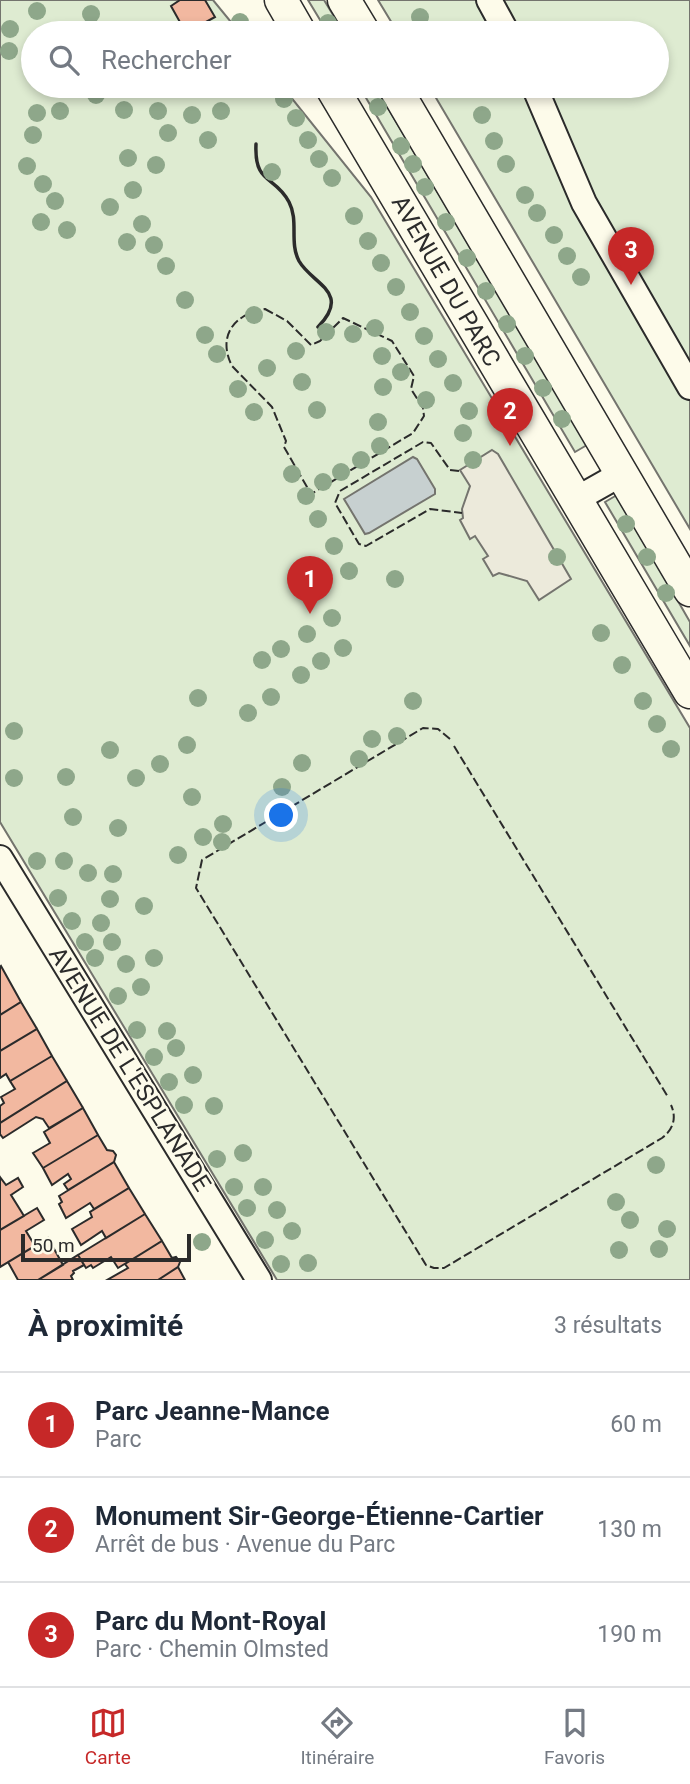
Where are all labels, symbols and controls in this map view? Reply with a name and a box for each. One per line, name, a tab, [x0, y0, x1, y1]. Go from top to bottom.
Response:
search box	[21, 21, 669, 98]
icon: search	[45, 41, 83, 79]
text: Rechercher	[101, 45, 232, 75]
street label: AVENUE DU PARC	[386, 191, 506, 371]
pin: 3	[608, 227, 654, 285]
pin: 2	[487, 388, 533, 446]
pin: 1	[287, 556, 333, 614]
your location	[264, 798, 298, 832]
street label: AVENUE DE L'ESPLANADE	[43, 942, 217, 1196]
scale bar	[21, 1231, 191, 1263]
text: 50 m	[32, 1234, 75, 1257]
text: À proximité	[28, 1308, 183, 1343]
text: 3 résultats	[554, 1312, 662, 1339]
text: Parc Jeanne-Mance	[95, 1396, 330, 1426]
text: 1	[44, 1411, 58, 1438]
text: 60 m	[610, 1411, 662, 1438]
text: Parc	[95, 1426, 142, 1453]
text: Monument Sir-George-Étienne-Cartier	[95, 1501, 544, 1531]
text: 2	[44, 1516, 58, 1543]
text: 130 m	[597, 1516, 662, 1543]
text: Arrêt de bus · Avenue du Parc	[95, 1531, 395, 1558]
text: Parc du Mont-Royal	[95, 1606, 326, 1636]
text: 3	[44, 1621, 58, 1648]
text: 190 m	[597, 1621, 662, 1648]
text: Parc · Chemin Olmsted	[95, 1636, 329, 1663]
tab: Carte	[85, 1704, 131, 1769]
tab: Itinéraire	[300, 1704, 374, 1769]
tab: Favoris	[544, 1704, 605, 1769]

